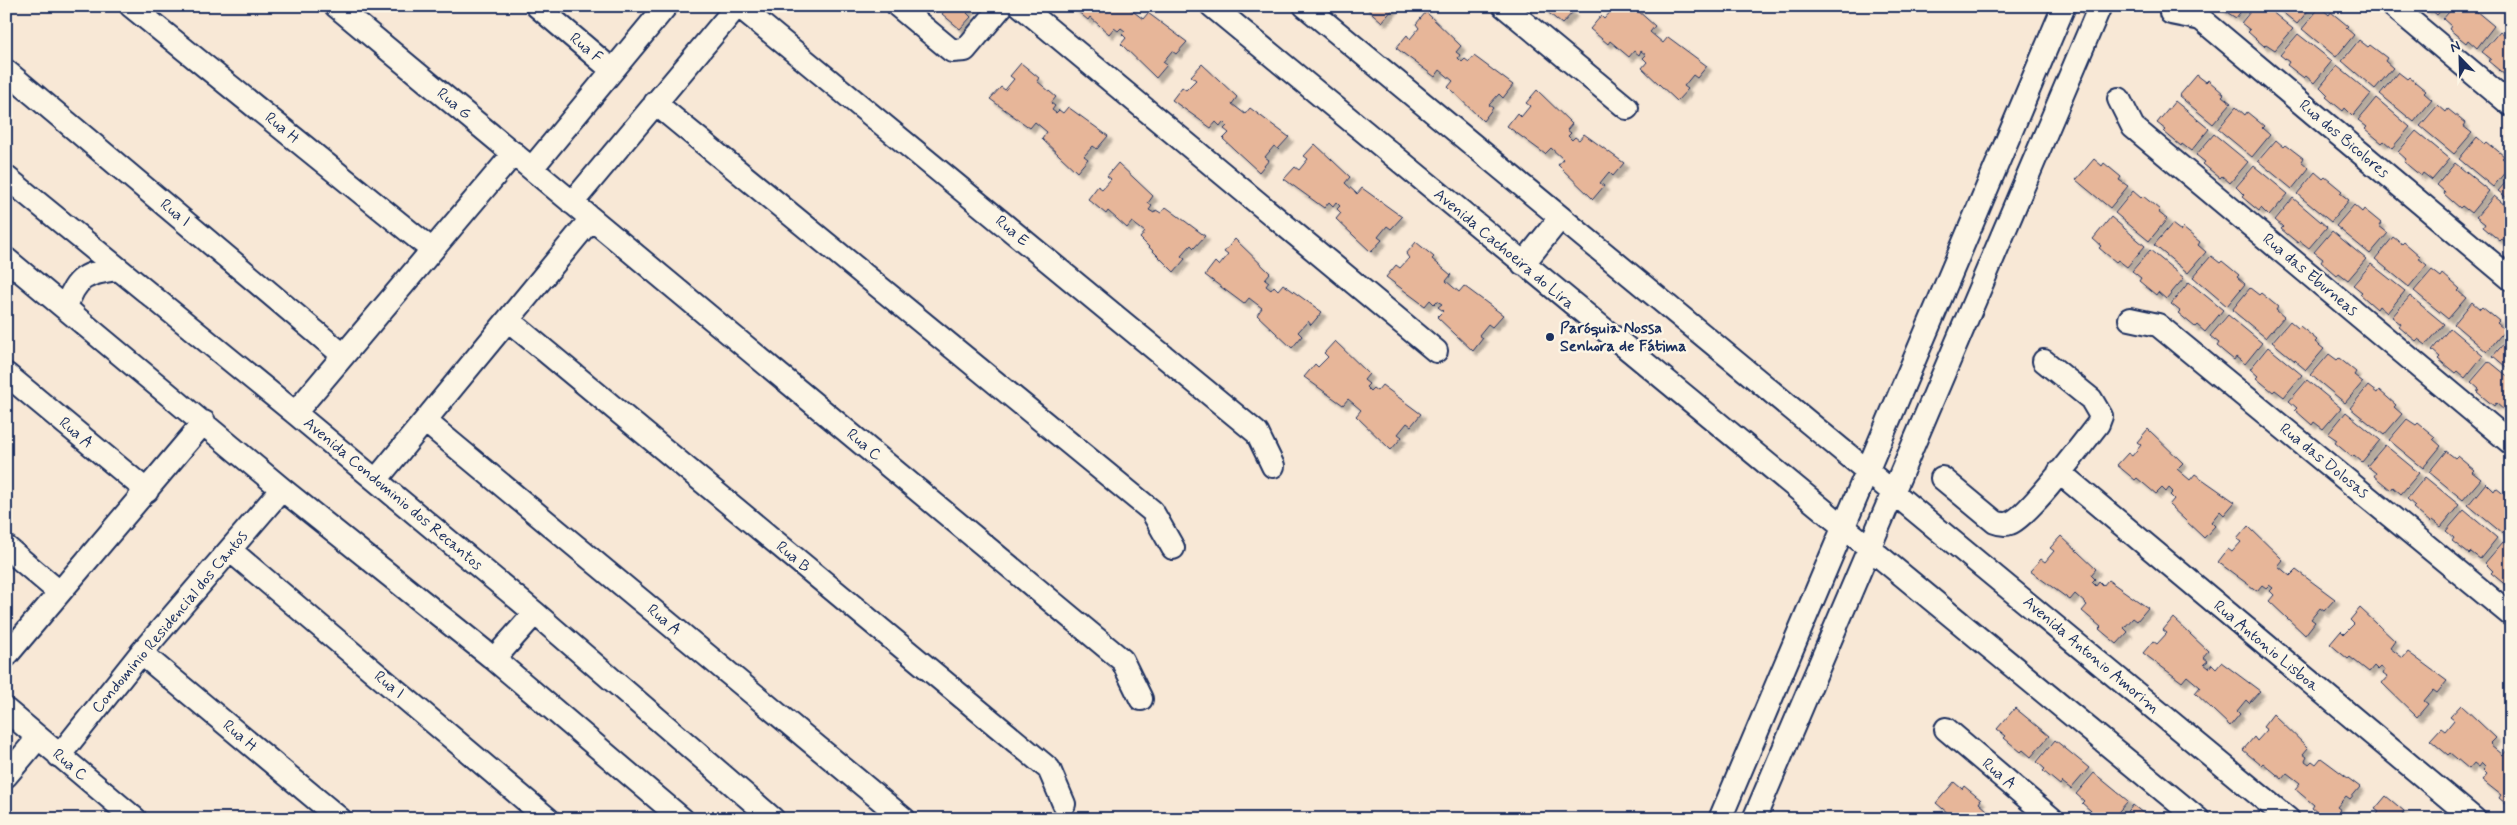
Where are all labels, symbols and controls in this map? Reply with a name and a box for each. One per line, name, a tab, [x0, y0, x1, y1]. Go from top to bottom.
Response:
street label: Rua F	[565, 28, 607, 68]
north arrow	[2434, 32, 2484, 82]
text: N	[2448, 37, 2463, 57]
street label: Rua G	[432, 83, 476, 125]
street label: Rua dos Bicolores	[2294, 95, 2394, 183]
street label: Rua H	[260, 108, 304, 148]
street label: Avenida Cachoeira do Lira	[1429, 184, 1579, 314]
street label: Rua I	[155, 194, 195, 232]
street label: Rua E	[991, 211, 1033, 251]
street label: Rua das Eburneas	[2258, 229, 2362, 321]
place label: Paróquia Nossa Senhora de Fátima	[1560, 318, 1686, 357]
marker: Paróquia Nossa Senhora de Fátima	[1544, 331, 1556, 343]
street label: Rua A	[54, 412, 98, 454]
street label: Avenida Condominio dos Recantos	[299, 413, 487, 575]
street label: Rua das Dolosas	[2275, 419, 2373, 503]
street label: Rua C	[842, 424, 886, 466]
street label: Condominio Residencial dos Cantos	[87, 526, 253, 718]
street label: Rua B	[771, 536, 815, 578]
street label: Avenida Antonio Amorim	[2018, 592, 2164, 718]
street label: Rua Antonio Lisboa	[2209, 596, 2323, 697]
street label: Rua A	[642, 599, 686, 641]
street label: Rua I	[369, 666, 409, 704]
street label: Rua H	[218, 715, 262, 757]
street label: Rua C	[48, 744, 92, 786]
street label: Rua A	[1977, 753, 2021, 795]

